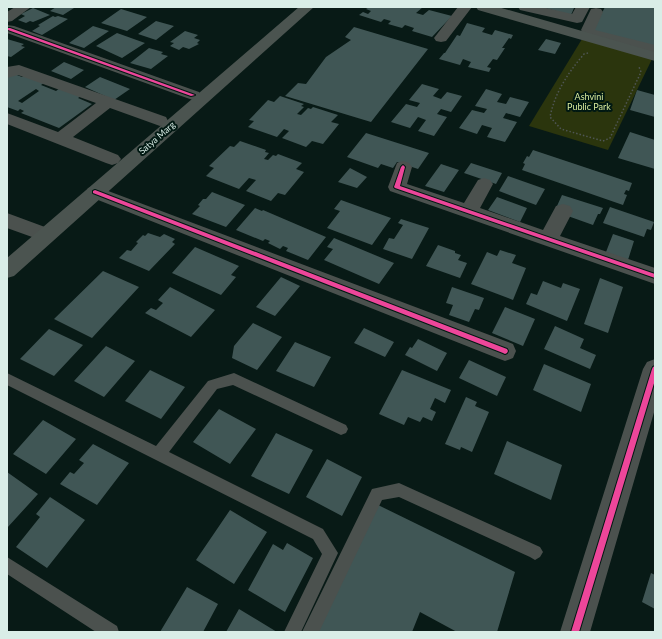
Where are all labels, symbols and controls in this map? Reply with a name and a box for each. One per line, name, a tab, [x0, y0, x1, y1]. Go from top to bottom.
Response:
park label: Ashvini Public Park	[567, 91, 611, 112]
street label: Satya Marg	[136, 119, 177, 156]

